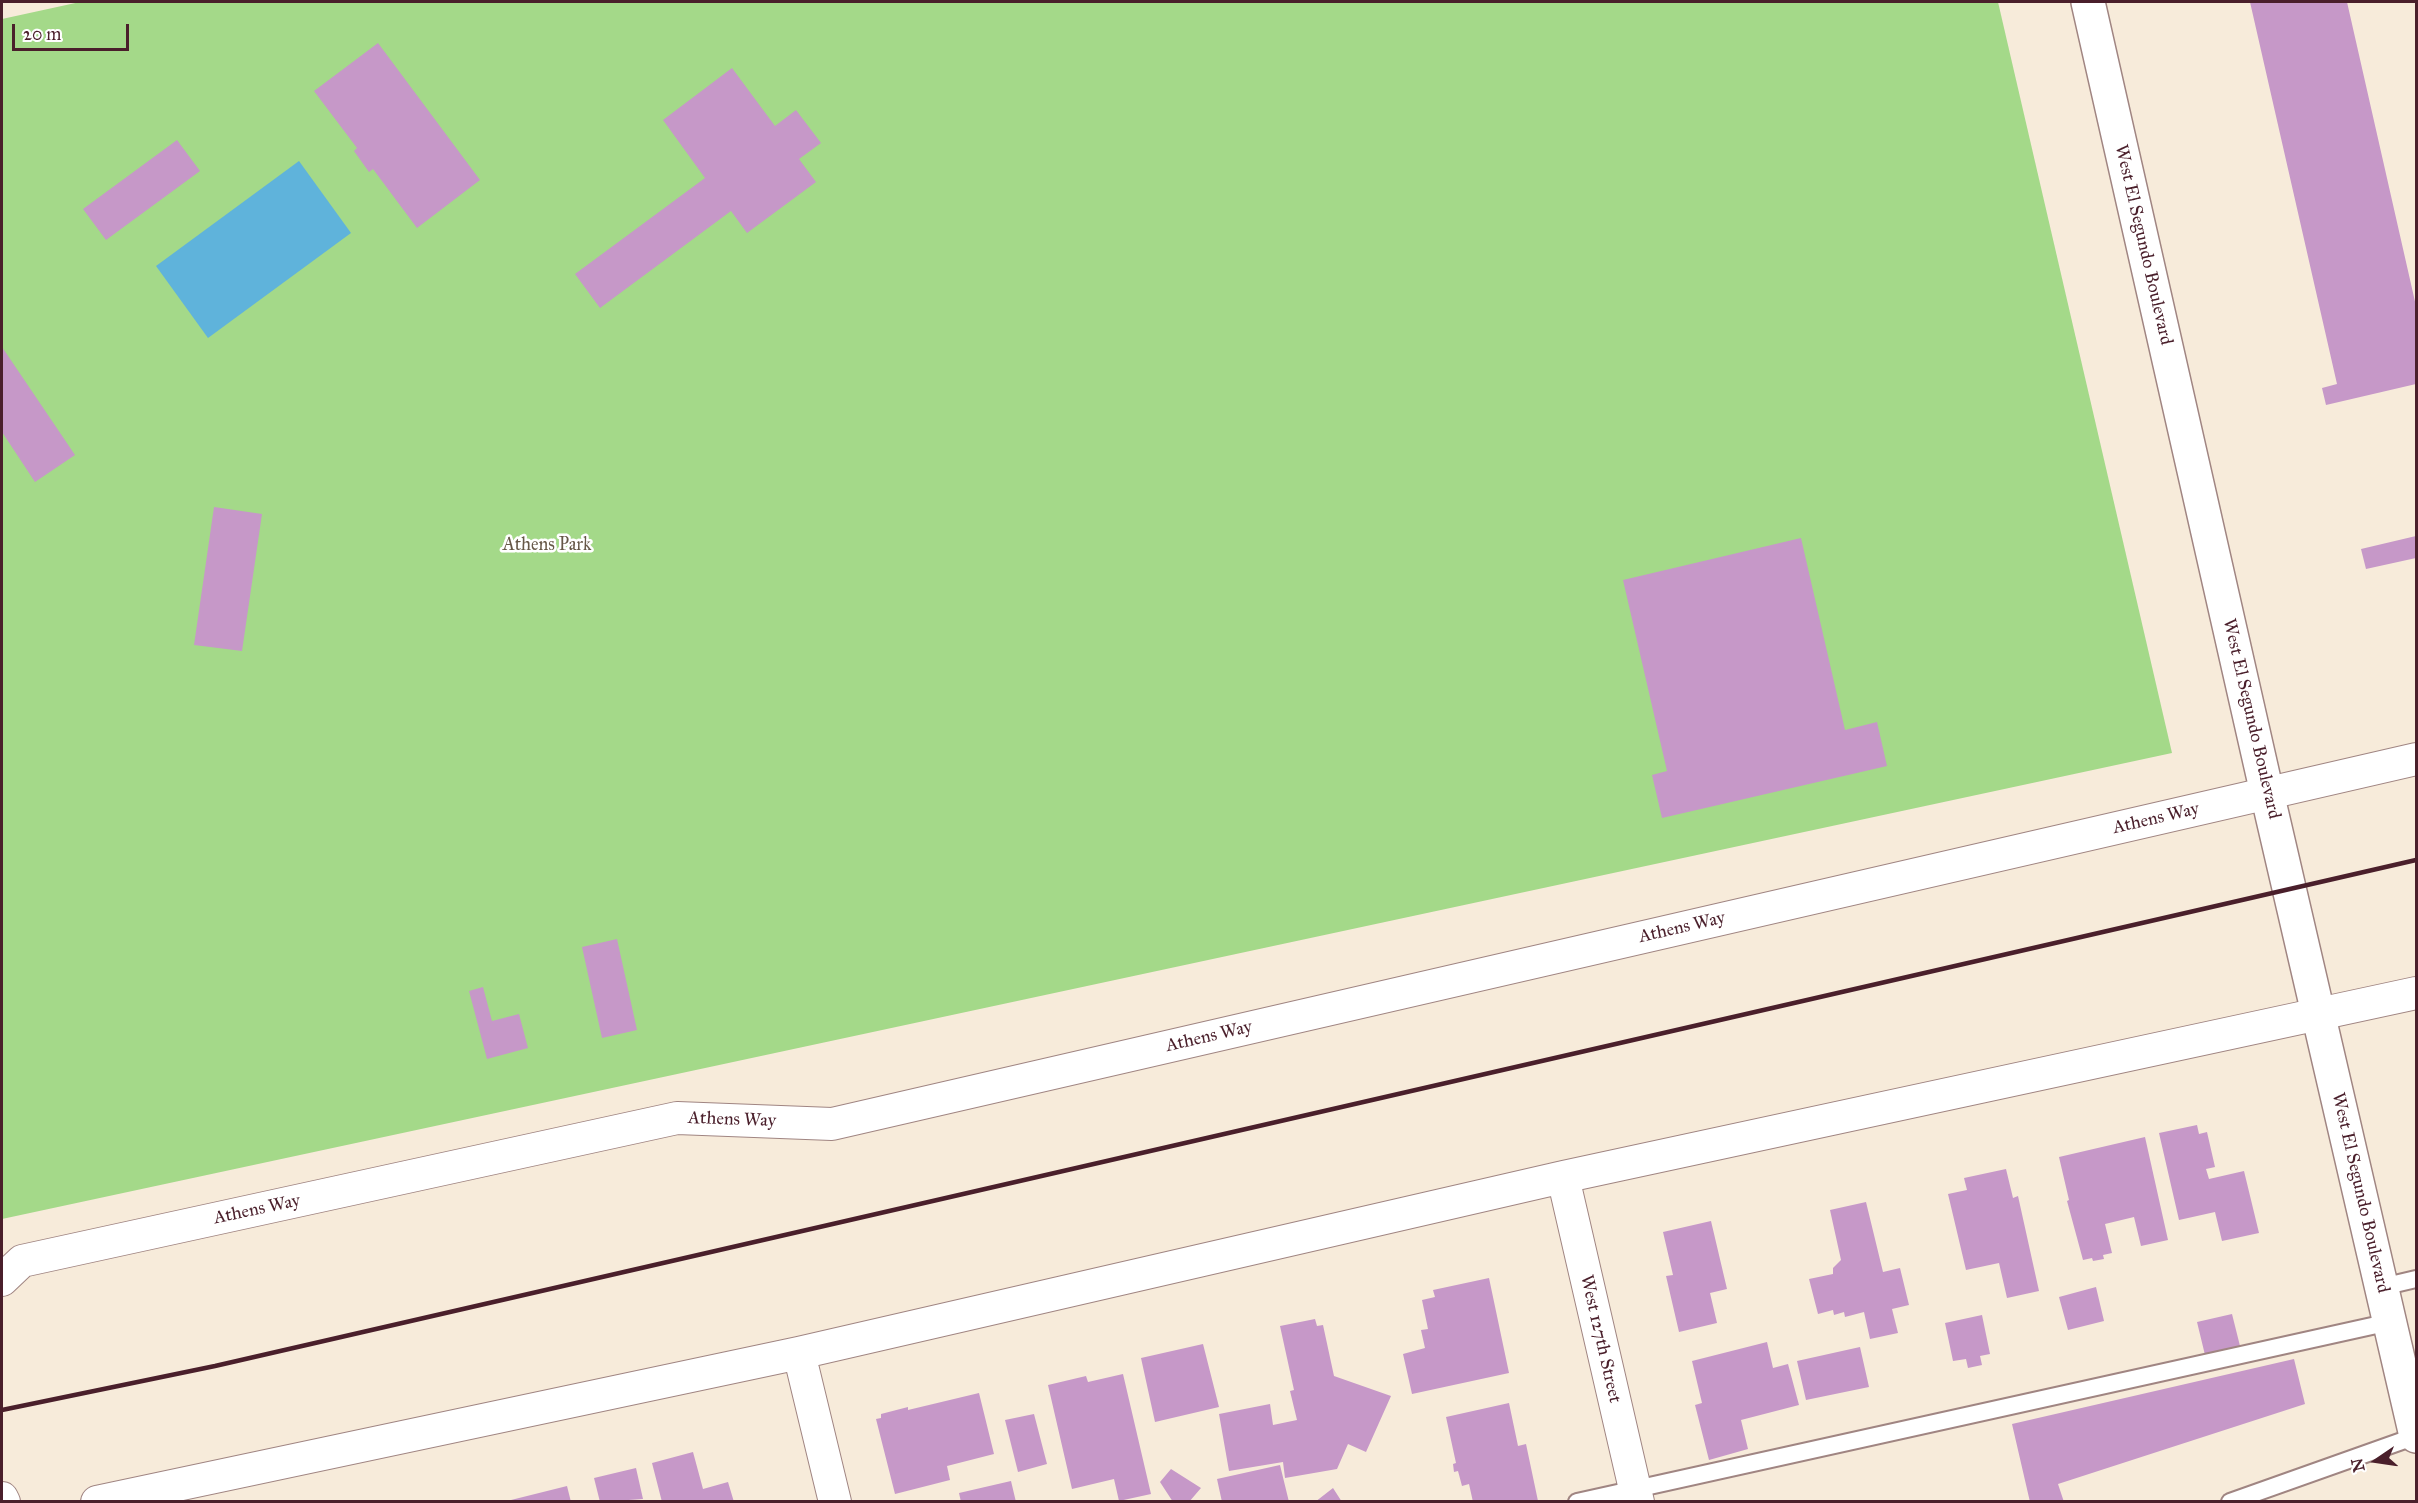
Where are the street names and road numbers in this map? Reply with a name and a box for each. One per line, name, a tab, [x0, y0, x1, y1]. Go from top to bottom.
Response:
street label: West El Segundo Boulevard	[2109, 143, 2177, 347]
street label: West El Segundo Boulevard	[2217, 617, 2285, 821]
street label: Athens Way	[2111, 799, 2201, 839]
street label: Athens Way	[1637, 908, 1727, 948]
street label: Athens Way	[1164, 1017, 1254, 1057]
street label: West El Segundo Boulevard	[2326, 1091, 2394, 1295]
street label: Athens Way	[688, 1108, 776, 1132]
street label: Athens Way	[212, 1190, 302, 1230]
street label: West 127th Street	[1575, 1273, 1625, 1405]

